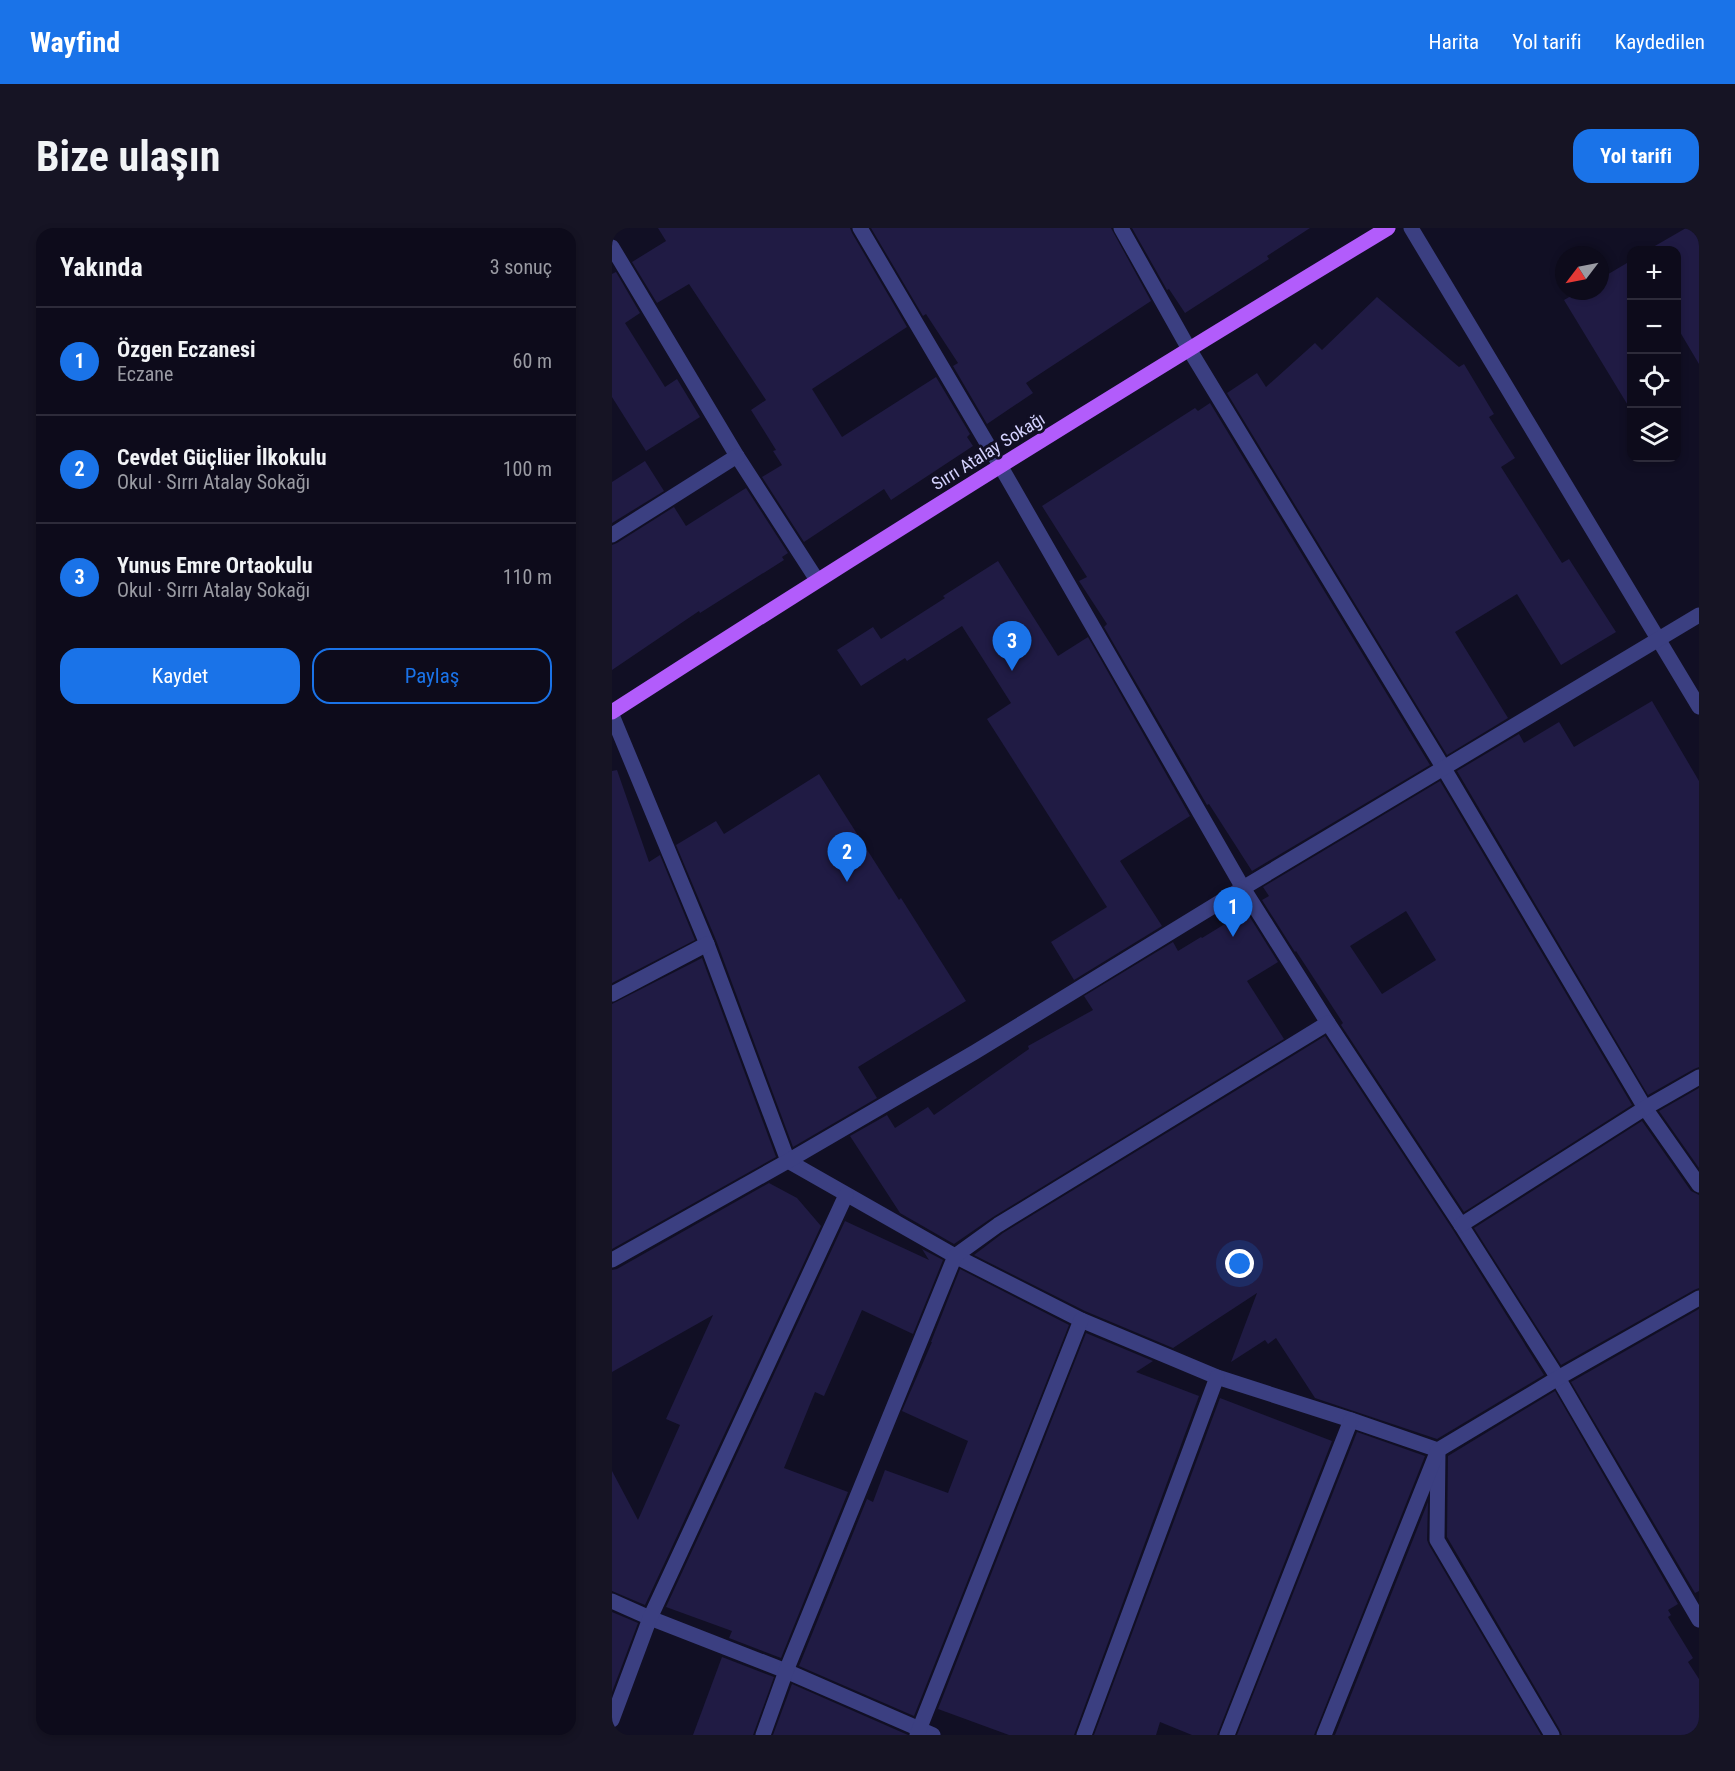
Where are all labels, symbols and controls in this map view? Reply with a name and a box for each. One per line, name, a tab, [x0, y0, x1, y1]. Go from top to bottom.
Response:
text: Wayfind	[30, 26, 120, 59]
text: Harita	[1429, 30, 1479, 54]
text: Yol tarifi	[1512, 30, 1582, 54]
text: Kaydedilen	[1615, 30, 1705, 54]
button: Yol tarifi	[1573, 129, 1699, 183]
text: Bize ulaşın	[36, 132, 220, 181]
north arrow	[1555, 246, 1609, 300]
map controls	[1627, 246, 1681, 462]
button: +	[1627, 246, 1681, 300]
text: Yakında	[60, 252, 143, 282]
text: 3 sonuç	[490, 255, 552, 279]
button: −	[1627, 300, 1681, 354]
text: Özgen Eczanesi	[117, 337, 255, 362]
text: 1	[74, 349, 85, 373]
text: 60 m	[513, 349, 552, 373]
button: locate	[1627, 354, 1681, 408]
text: Eczane	[117, 362, 173, 386]
street label: Sırrı Atalay Sokağı	[927, 408, 1049, 494]
button: layers	[1627, 408, 1681, 462]
text: Cevdet Güçlüer İlkokulu	[117, 445, 327, 470]
text: 2	[74, 457, 85, 481]
text: 100 m	[503, 457, 552, 481]
text: Okul · Sırrı Atalay Sokağı	[117, 470, 310, 494]
text: Yunus Emre Ortaokulu	[117, 553, 313, 578]
text: 3	[74, 565, 85, 589]
text: 110 m	[503, 565, 552, 589]
text: Okul · Sırrı Atalay Sokağı	[117, 578, 310, 602]
pin: 3	[992, 622, 1032, 671]
button: Kaydet	[60, 648, 300, 704]
button: Paylaş	[312, 648, 552, 704]
pin: 2	[828, 832, 866, 882]
pin: 1	[1214, 888, 1252, 937]
your location	[1225, 1249, 1254, 1278]

